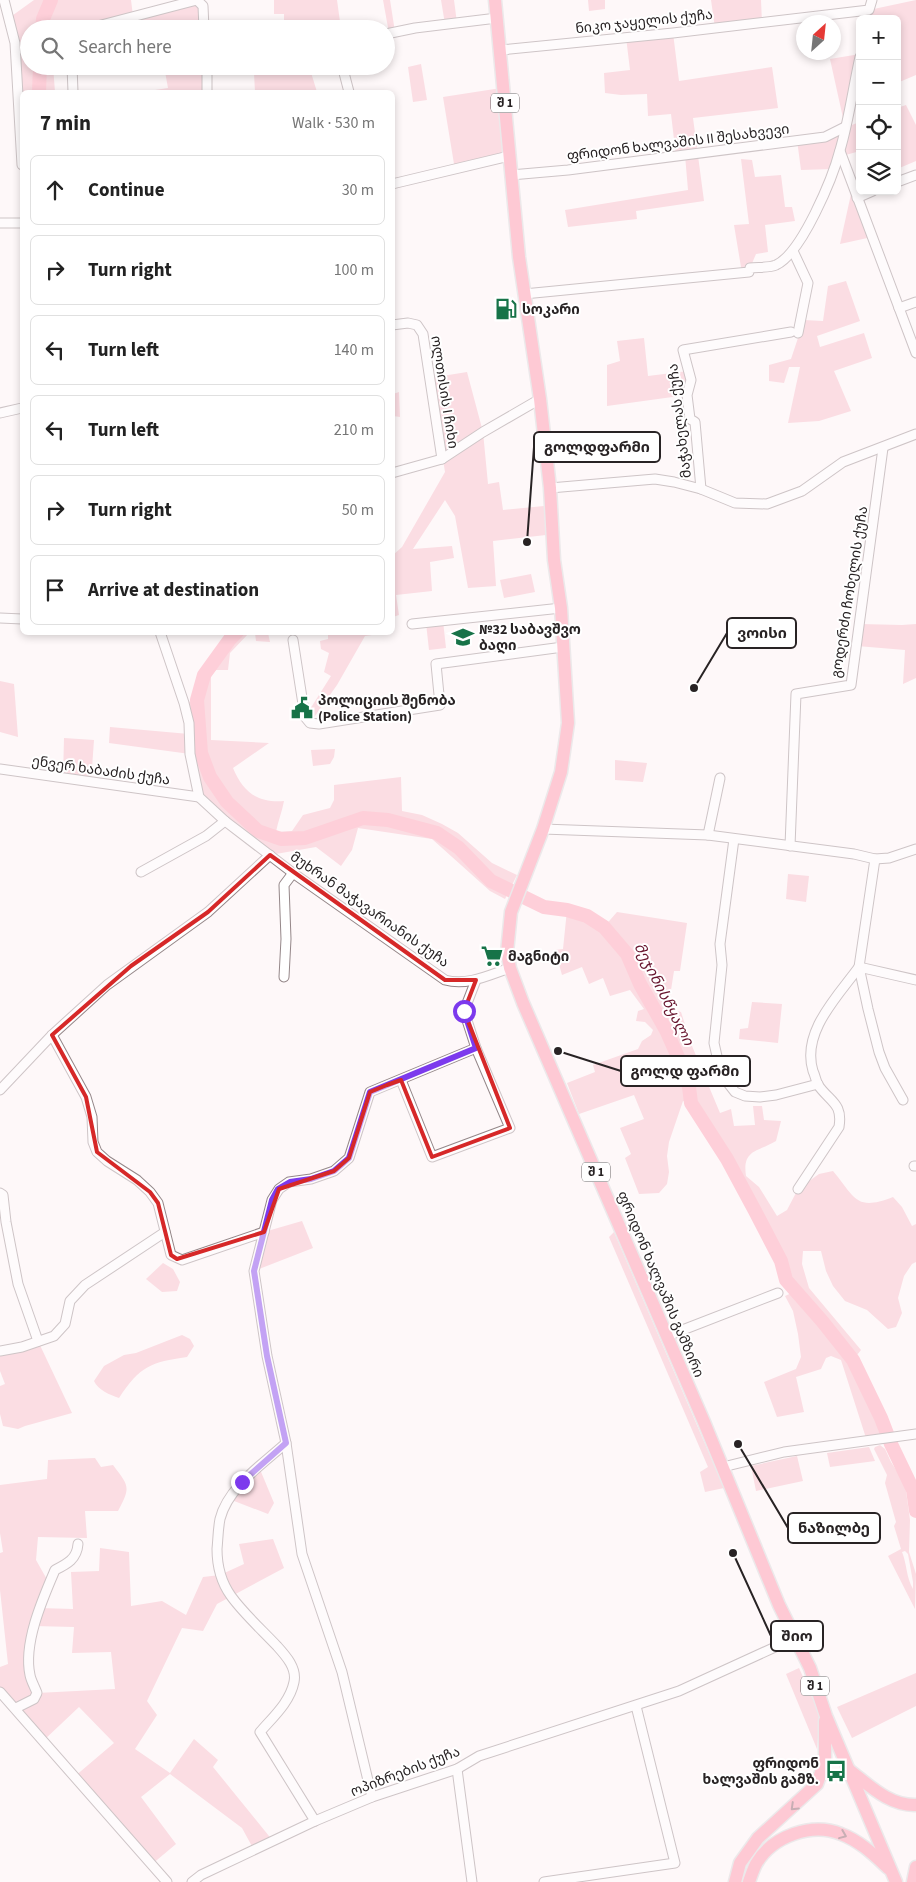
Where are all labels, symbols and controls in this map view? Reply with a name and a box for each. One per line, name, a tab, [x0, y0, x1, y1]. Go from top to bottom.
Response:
street label: ნიკო ჯაყელის ქუჩა	[574, 5, 714, 39]
north arrow	[796, 15, 841, 60]
map controls	[856, 15, 901, 195]
button: +	[856, 15, 901, 60]
search box	[20, 20, 395, 75]
icon: search	[38, 34, 66, 62]
text: Search here	[78, 34, 172, 61]
button: −	[856, 60, 901, 105]
road number: შ 1	[491, 94, 519, 112]
button: locate	[856, 105, 901, 150]
text: 7 min	[40, 108, 91, 138]
text: Walk · 530 m	[292, 112, 375, 134]
street label: ფრიდონ ხალვაშის II შესახვევი	[566, 119, 791, 167]
button: layers	[856, 150, 901, 195]
icon: ahead	[41, 176, 69, 204]
text: Continue	[88, 177, 165, 204]
text: 30 m	[342, 179, 374, 201]
icon: right	[41, 256, 69, 284]
text: Turn right	[88, 257, 172, 284]
text: 100 m	[334, 259, 374, 281]
fuel station icon: სოკარი	[493, 296, 519, 322]
place label: სოკარი	[522, 300, 580, 320]
street label: ოლთისის I ჩიხი	[425, 334, 463, 450]
icon: left	[41, 336, 69, 364]
text: Turn left	[88, 337, 159, 364]
text: 140 m	[334, 339, 374, 361]
street label: მაჭახელას ქუჩა	[663, 362, 697, 479]
icon: left	[41, 416, 69, 444]
text: Turn left	[88, 417, 159, 444]
text: 210 m	[334, 419, 374, 441]
callout: გოლდფარმი	[534, 432, 660, 462]
text: გოლდფარმი	[544, 437, 650, 458]
icon: right	[41, 496, 69, 524]
text: Turn right	[88, 497, 172, 524]
text: 50 m	[342, 499, 374, 521]
street label: გოდერძი ჩოხელის ქუჩა	[827, 505, 873, 679]
icon: arrive	[41, 576, 69, 604]
text: Arrive at destination	[88, 577, 259, 604]
callout: ვოისი	[727, 618, 796, 648]
place label: №32 საბავშვო ბაღი	[479, 620, 581, 656]
text: ვოისი	[737, 623, 787, 644]
school or university icon: №32 საბავშვო ბაღი	[450, 624, 476, 650]
place label: პოლიციის შენობა (Police Station)	[318, 691, 456, 727]
public building icon: პოლიციის შენობა (Police Station)	[289, 695, 315, 721]
street label: ენვერ ხაბაძის ქუჩა	[30, 751, 171, 791]
street label: მუხრან მაჭავარიანის ქუჩა	[286, 847, 453, 972]
water label: მეჯინისწყალი	[629, 939, 699, 1050]
supermarket icon: მაგნიტი	[479, 943, 505, 969]
place label: მაგნიტი	[508, 947, 569, 967]
route start	[453, 1000, 476, 1023]
callout: გოლდ ფარმი	[621, 1056, 750, 1086]
text: გოლდ ფარმი	[631, 1061, 739, 1082]
road number: შ 1	[582, 1162, 610, 1182]
street label: ფრიდონ ხალვაშის გამზირი	[612, 1188, 709, 1381]
route end	[231, 1471, 254, 1494]
callout: ნაზილბე	[788, 1513, 880, 1543]
text: ნაზილბე	[798, 1518, 870, 1539]
callout: შიო	[771, 1621, 823, 1651]
text: შიო	[781, 1626, 813, 1647]
road number: შ 1	[801, 1676, 829, 1695]
street label: ოპიზრების ქუჩა	[348, 1742, 463, 1802]
place label: ფრიდონ ხალვაშის გამზ.	[703, 1754, 819, 1790]
bus stop icon: ფრიდონ ხალვაშის გამზ.	[823, 1758, 849, 1784]
one-way arrow	[791, 1801, 800, 1810]
one-way arrow	[838, 1829, 847, 1840]

